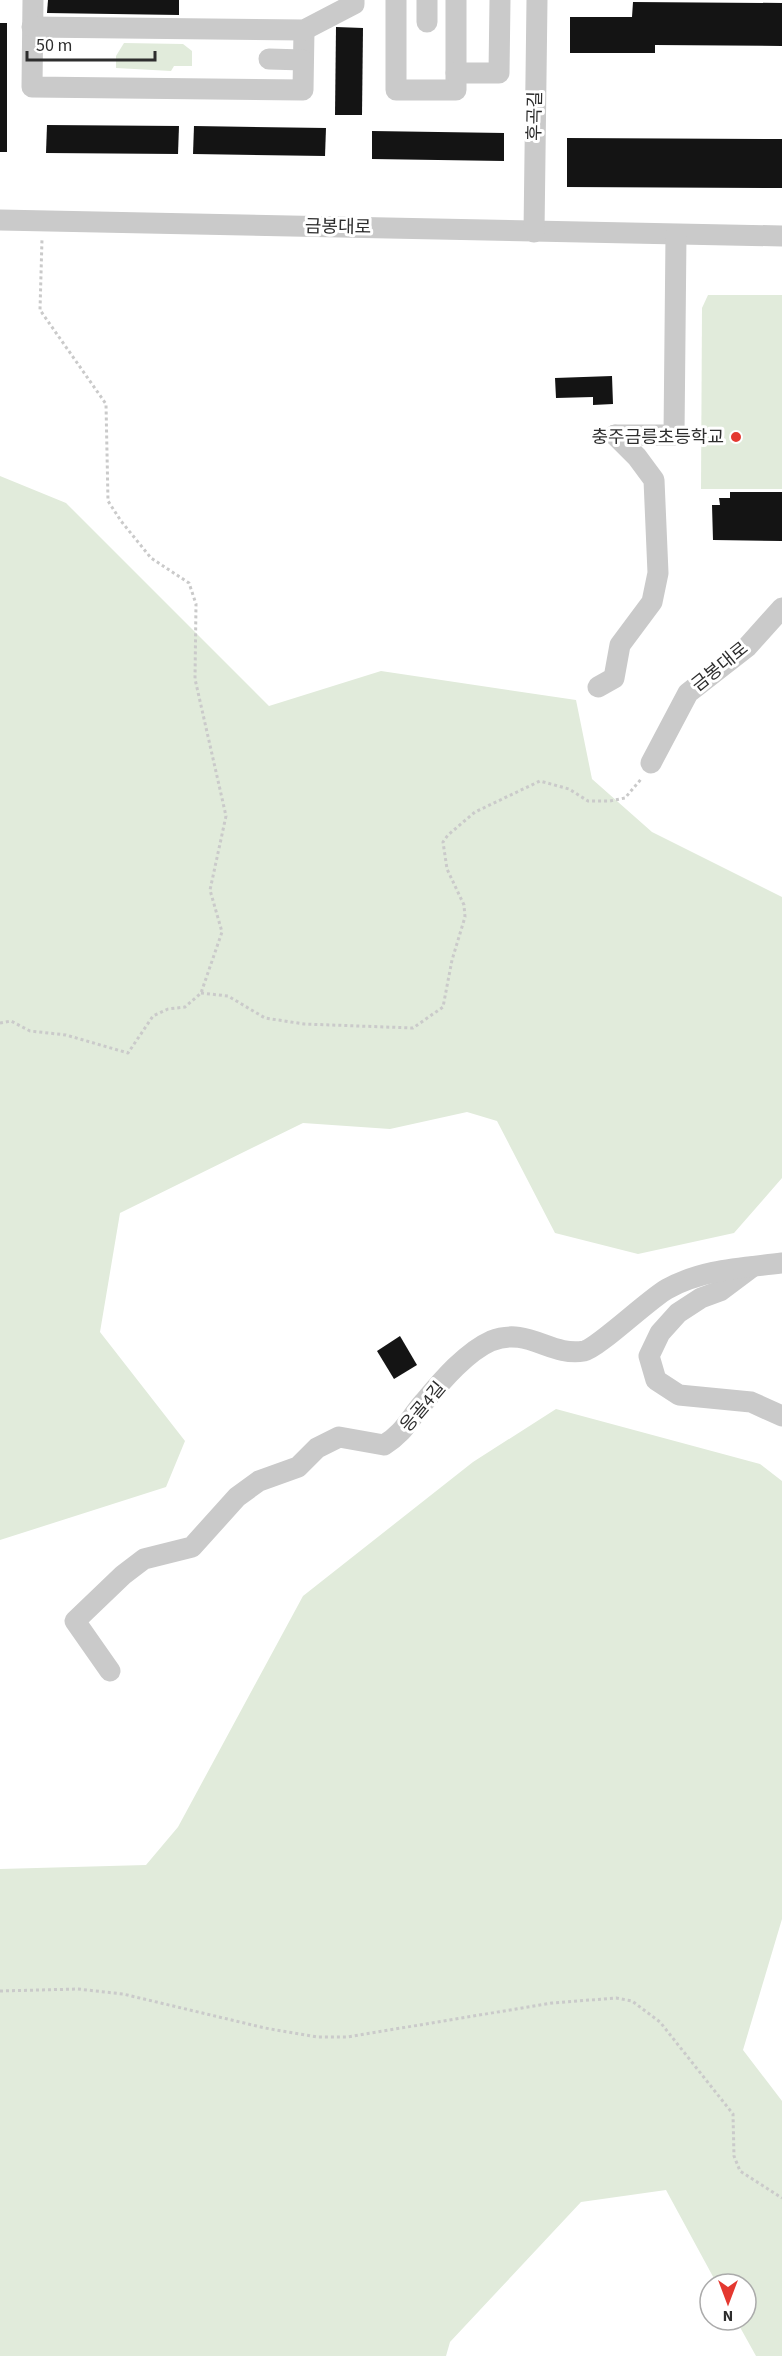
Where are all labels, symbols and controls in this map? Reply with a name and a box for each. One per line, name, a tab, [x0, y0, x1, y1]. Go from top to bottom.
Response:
scale bar	[27, 24, 154, 62]
text: 50 m	[36, 33, 72, 58]
street label: 후곡길	[522, 91, 548, 141]
street label: 금봉대로	[305, 214, 371, 240]
place label: 충주금릉초등학교	[592, 425, 724, 450]
marker: 충주금릉초등학교	[729, 430, 743, 444]
street label: 금봉대로	[686, 636, 754, 698]
street label: 응골4길	[395, 1377, 451, 1437]
north arrow	[698, 2272, 758, 2332]
text: N	[723, 2305, 733, 2327]

